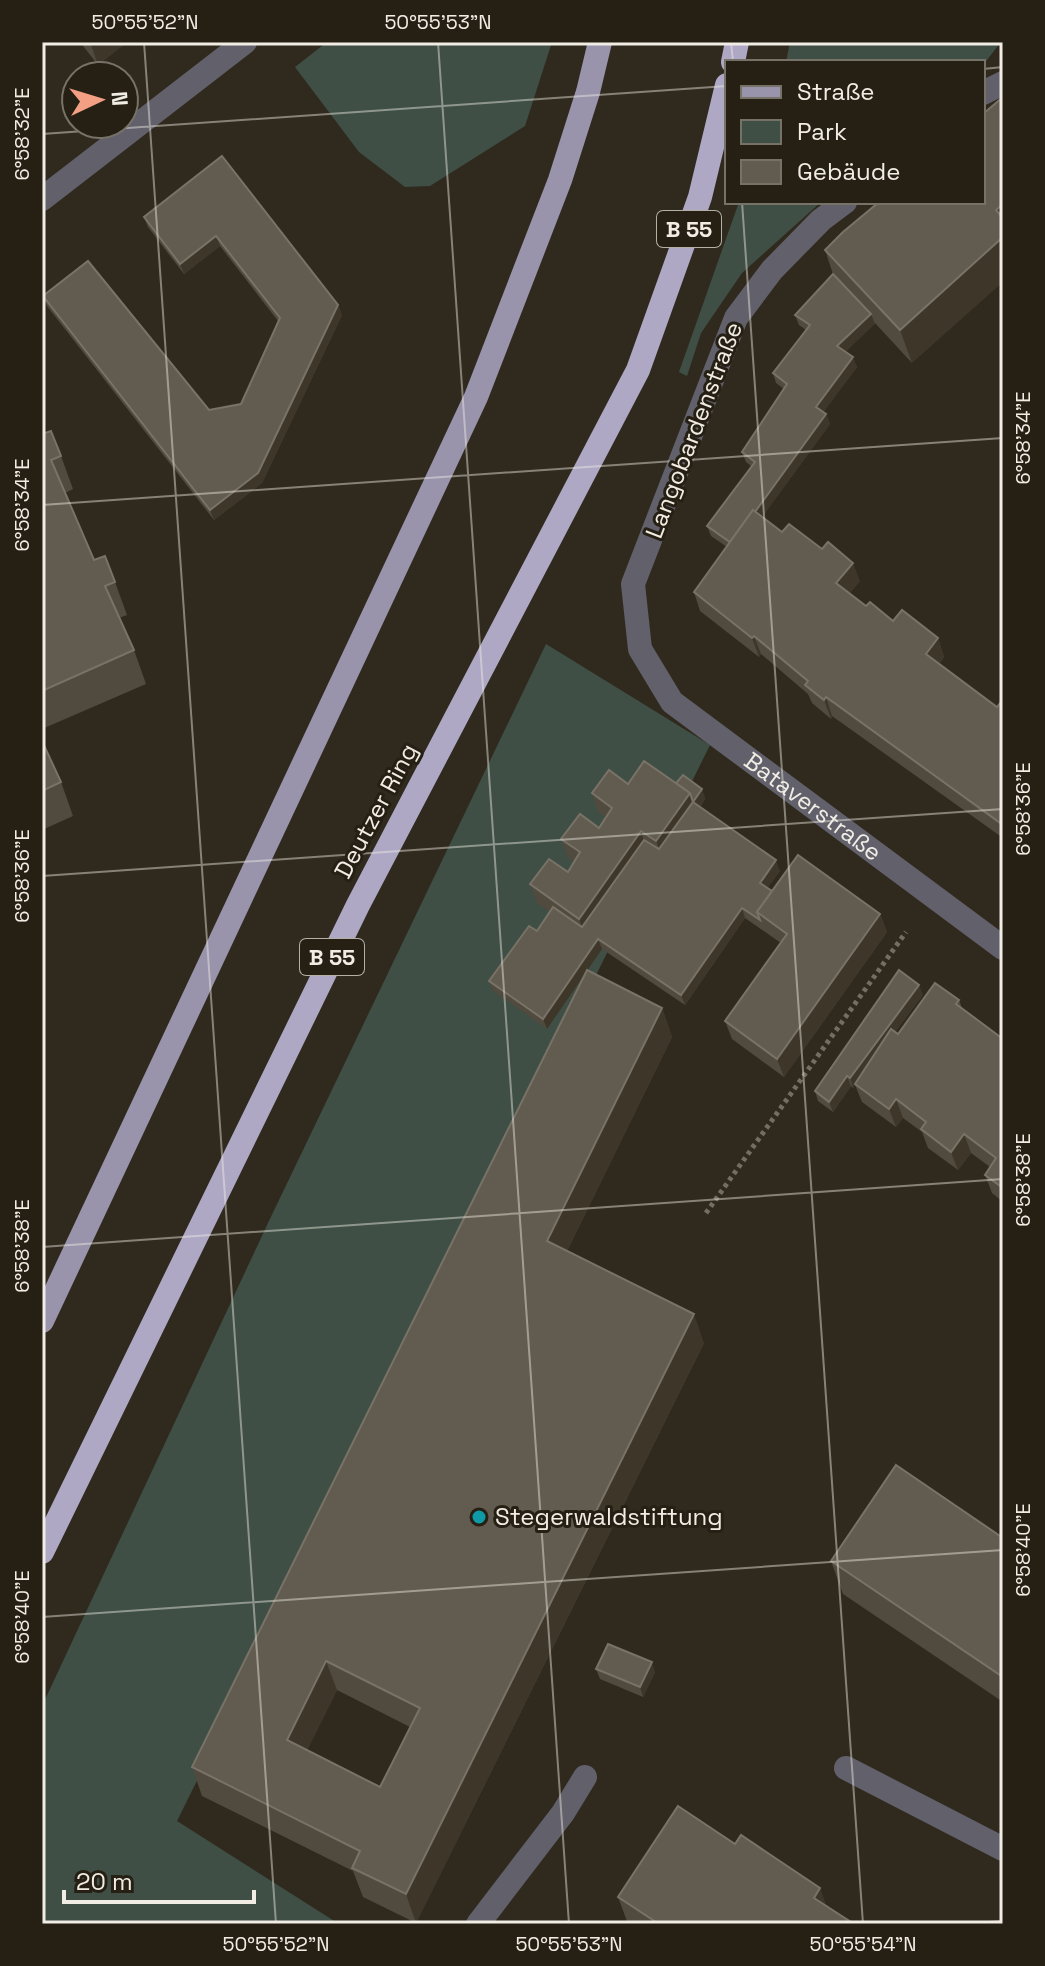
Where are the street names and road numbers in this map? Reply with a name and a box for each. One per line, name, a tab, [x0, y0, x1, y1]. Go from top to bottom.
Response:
road number: B 55	[657, 211, 721, 247]
street label: Langobardenstraße	[638, 317, 749, 542]
street label: Deutzer Ring	[327, 738, 424, 884]
street label: Bataverstraße	[738, 745, 888, 868]
road number: B 55	[300, 939, 364, 975]

